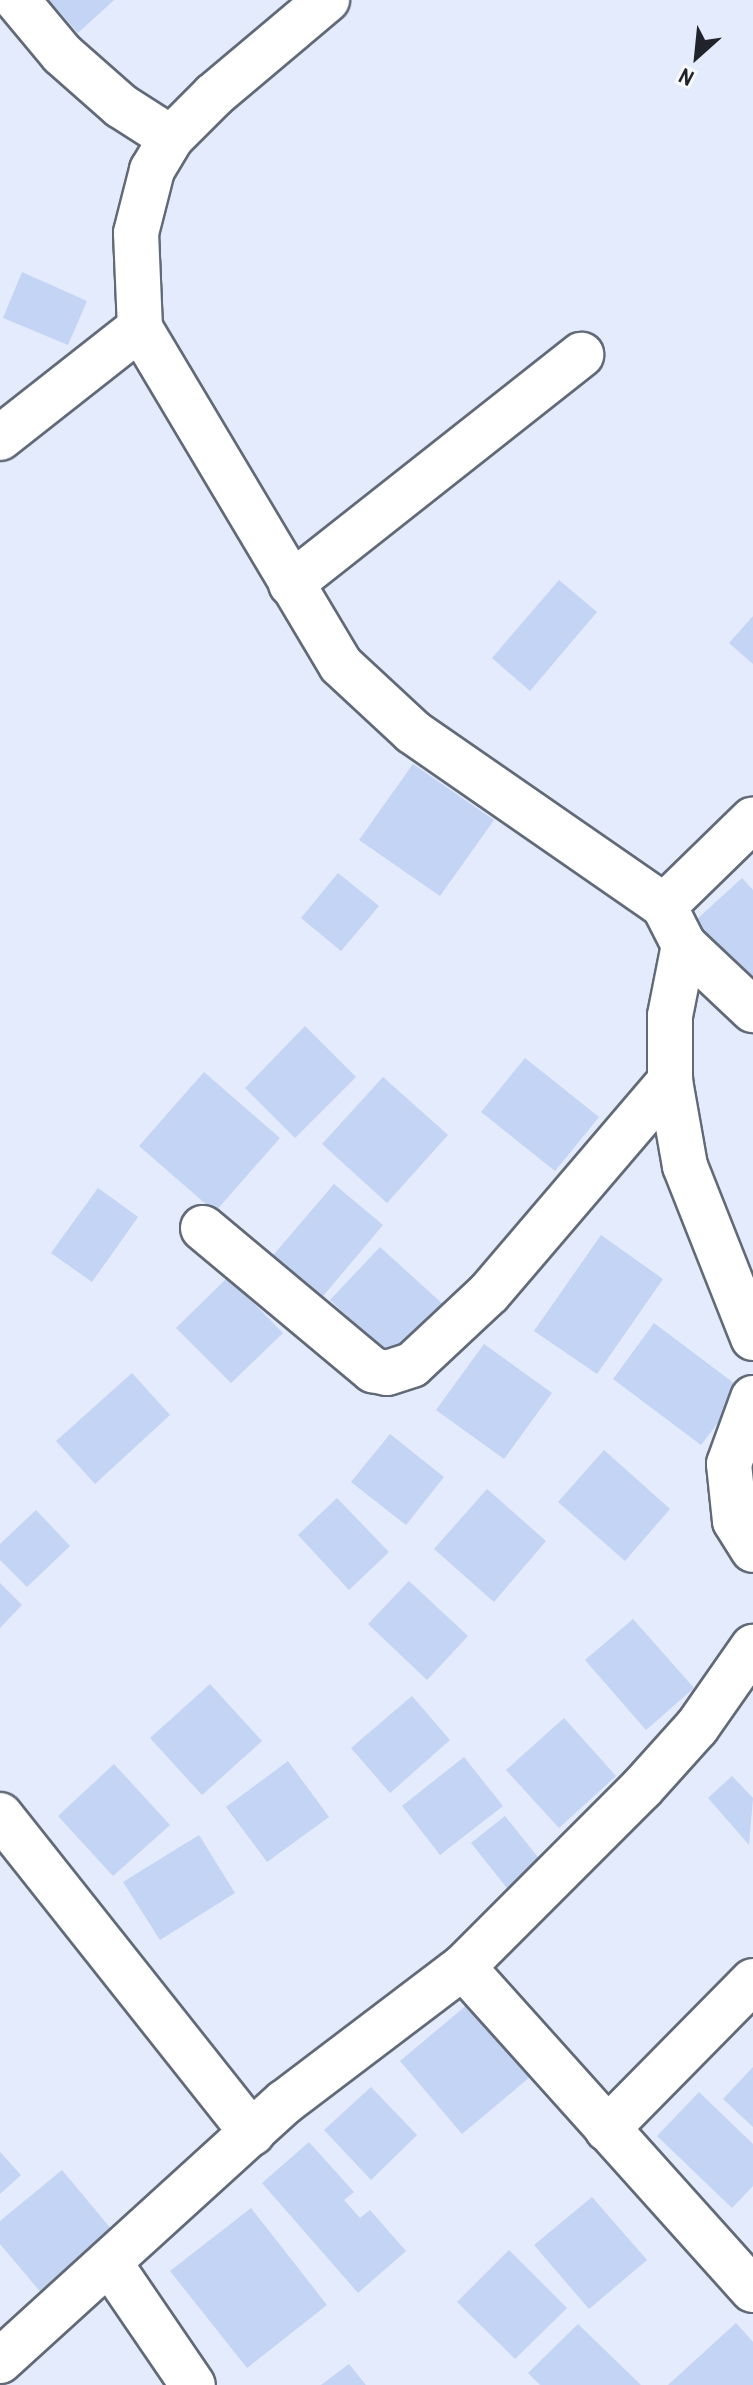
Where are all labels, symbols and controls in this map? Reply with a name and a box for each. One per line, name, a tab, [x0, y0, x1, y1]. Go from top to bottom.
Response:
north arrow	[657, 16, 737, 96]
text: N	[673, 61, 699, 94]

